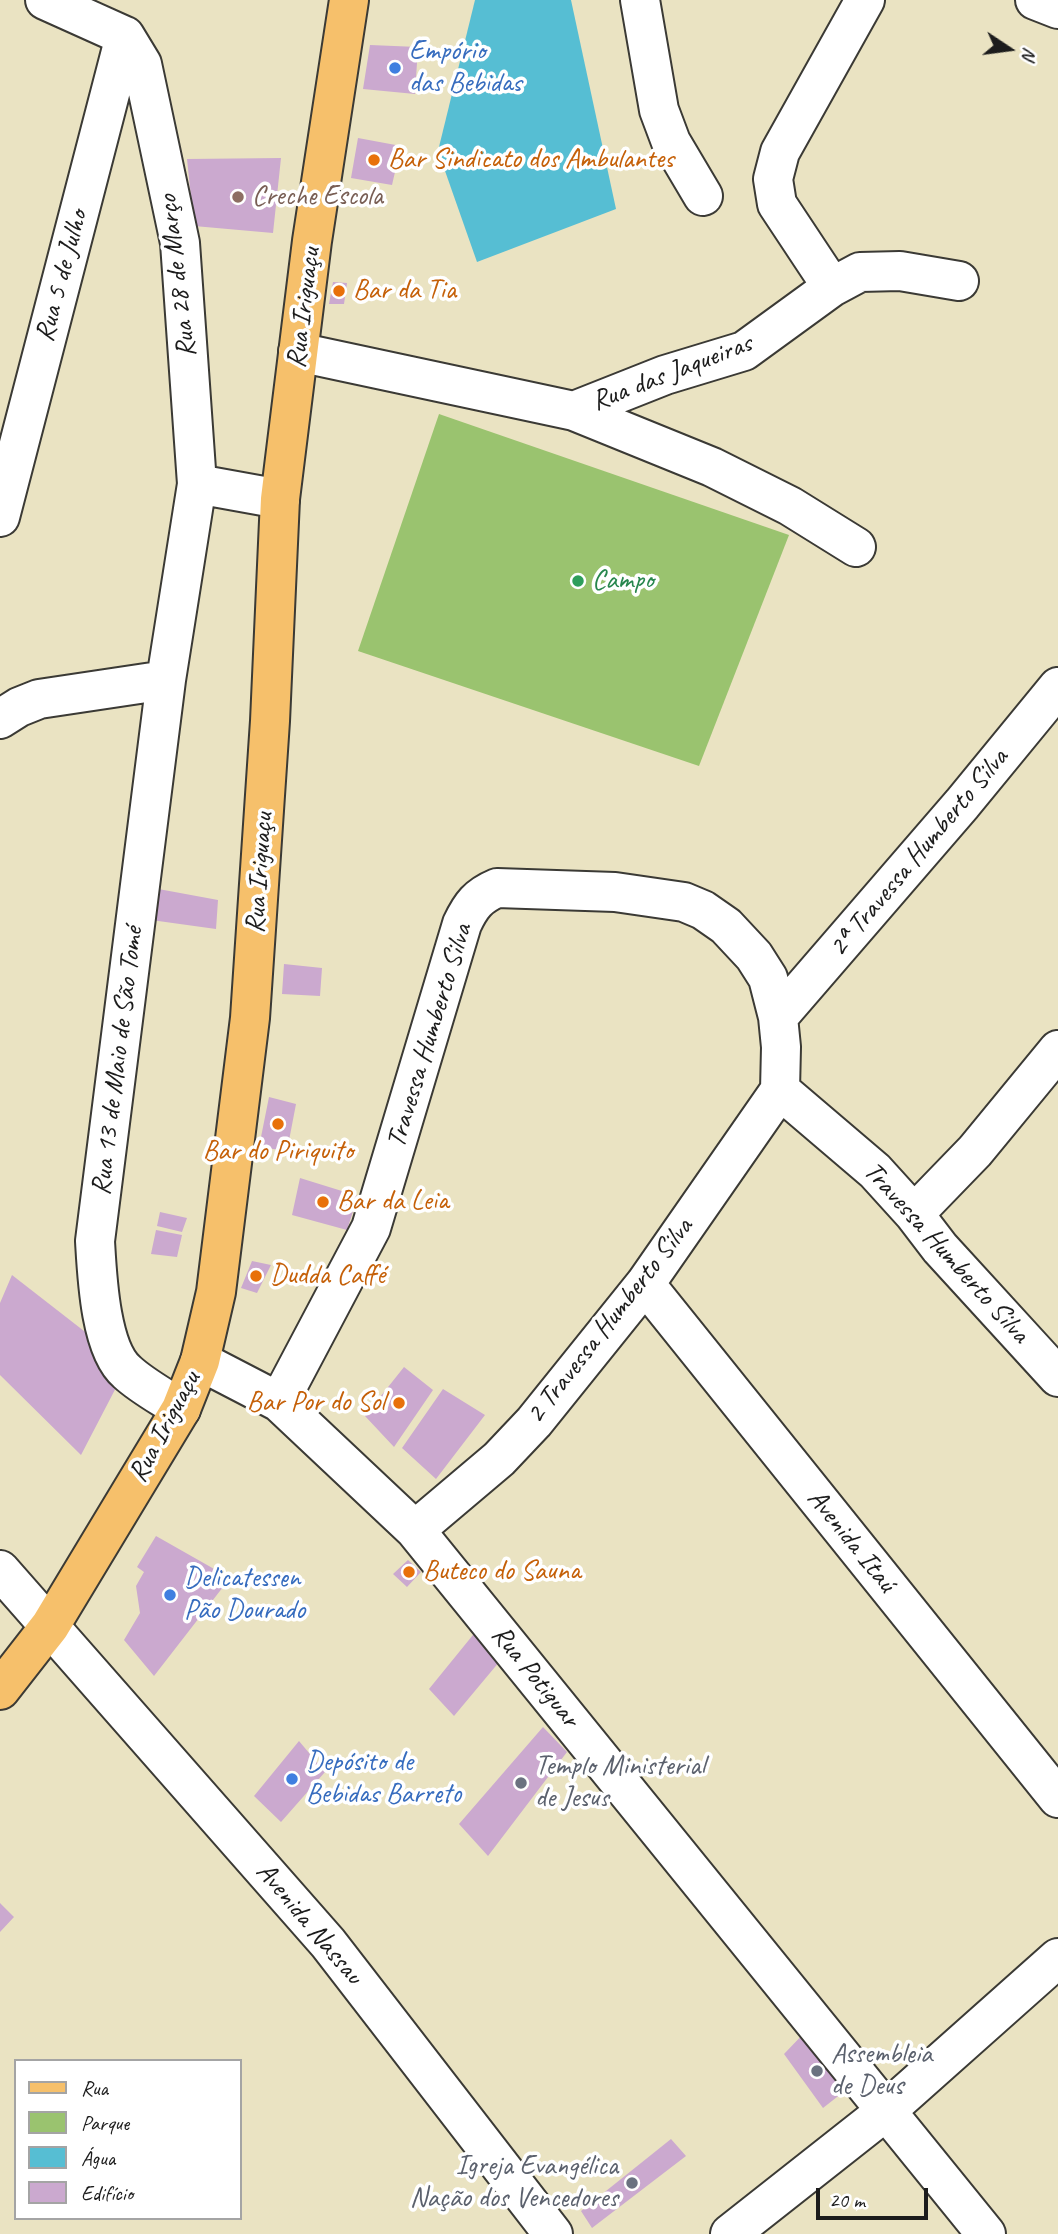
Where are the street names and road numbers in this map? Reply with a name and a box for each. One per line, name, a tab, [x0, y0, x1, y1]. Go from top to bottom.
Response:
street label: Rua 28 de Março	[151, 193, 205, 359]
street label: Rua 5 de Julho	[28, 207, 96, 345]
street label: Rua Iriguaçu	[280, 246, 328, 370]
street label: Rua das Jaqueiras	[587, 327, 757, 419]
street label: 2ª Travessa Humberto Silva	[822, 742, 1016, 964]
street label: Rua Iriguaçu	[239, 811, 281, 935]
street label: Travessa Humberto Silva	[380, 920, 480, 1152]
street label: Rua 13 de Maio de São Tomé	[85, 925, 151, 1197]
street label: Travessa Humberto Silva	[856, 1155, 1036, 1351]
street label: 2 Travessa Humberto Silva	[519, 1212, 701, 1430]
street label: Rua Iriguaçu	[122, 1366, 208, 1488]
street label: Avenida Itaú	[799, 1483, 903, 1599]
street label: Rua Potiguar	[484, 1619, 586, 1735]
street label: Avenida Nassau	[248, 1856, 370, 1992]

